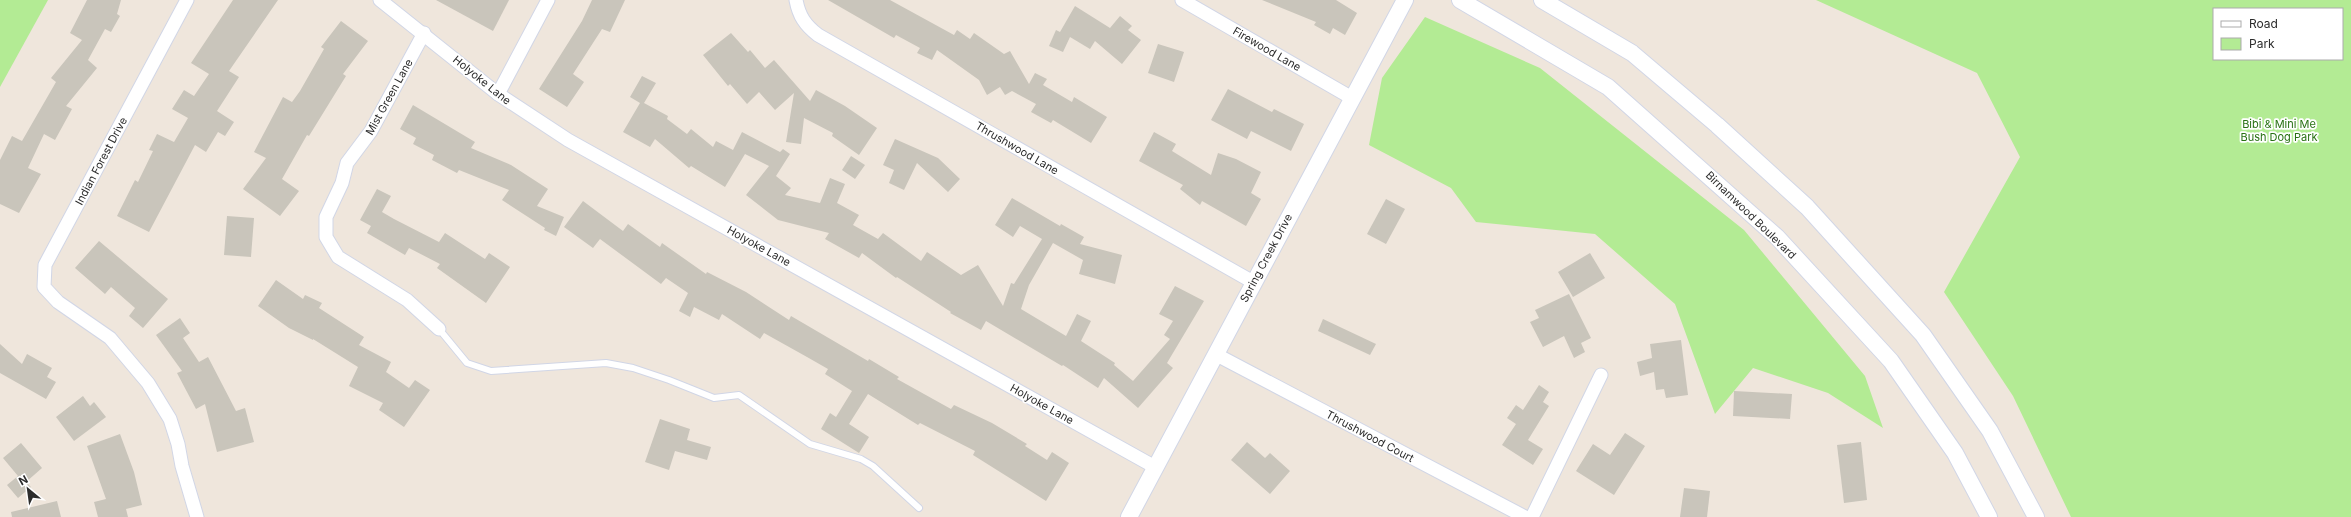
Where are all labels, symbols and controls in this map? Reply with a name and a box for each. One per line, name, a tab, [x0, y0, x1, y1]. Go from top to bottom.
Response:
legend	[2213, 8, 2343, 60]
text: Road	[2249, 16, 2278, 31]
street label: Firewood Lane	[1230, 24, 1304, 74]
text: Park	[2249, 36, 2275, 51]
street label: Holyoke Lane	[450, 52, 514, 108]
street label: Mist Green Lane	[362, 56, 416, 138]
street label: Indian Forest Drive	[72, 115, 130, 207]
park label: Bibi & Mini Me Bush Dog Park	[2240, 117, 2318, 144]
street label: Thrushwood Lane	[973, 119, 1061, 177]
street label: Birnamwood Boulevard	[1703, 168, 1799, 262]
street label: Spring Creek Drive	[1237, 211, 1295, 305]
street label: Holyoke Lane	[725, 223, 793, 269]
street label: Holyoke Lane	[1008, 381, 1076, 427]
street label: Thrushwood Court	[1324, 407, 1417, 465]
north arrow	[8, 469, 48, 509]
text: N	[16, 472, 30, 488]

